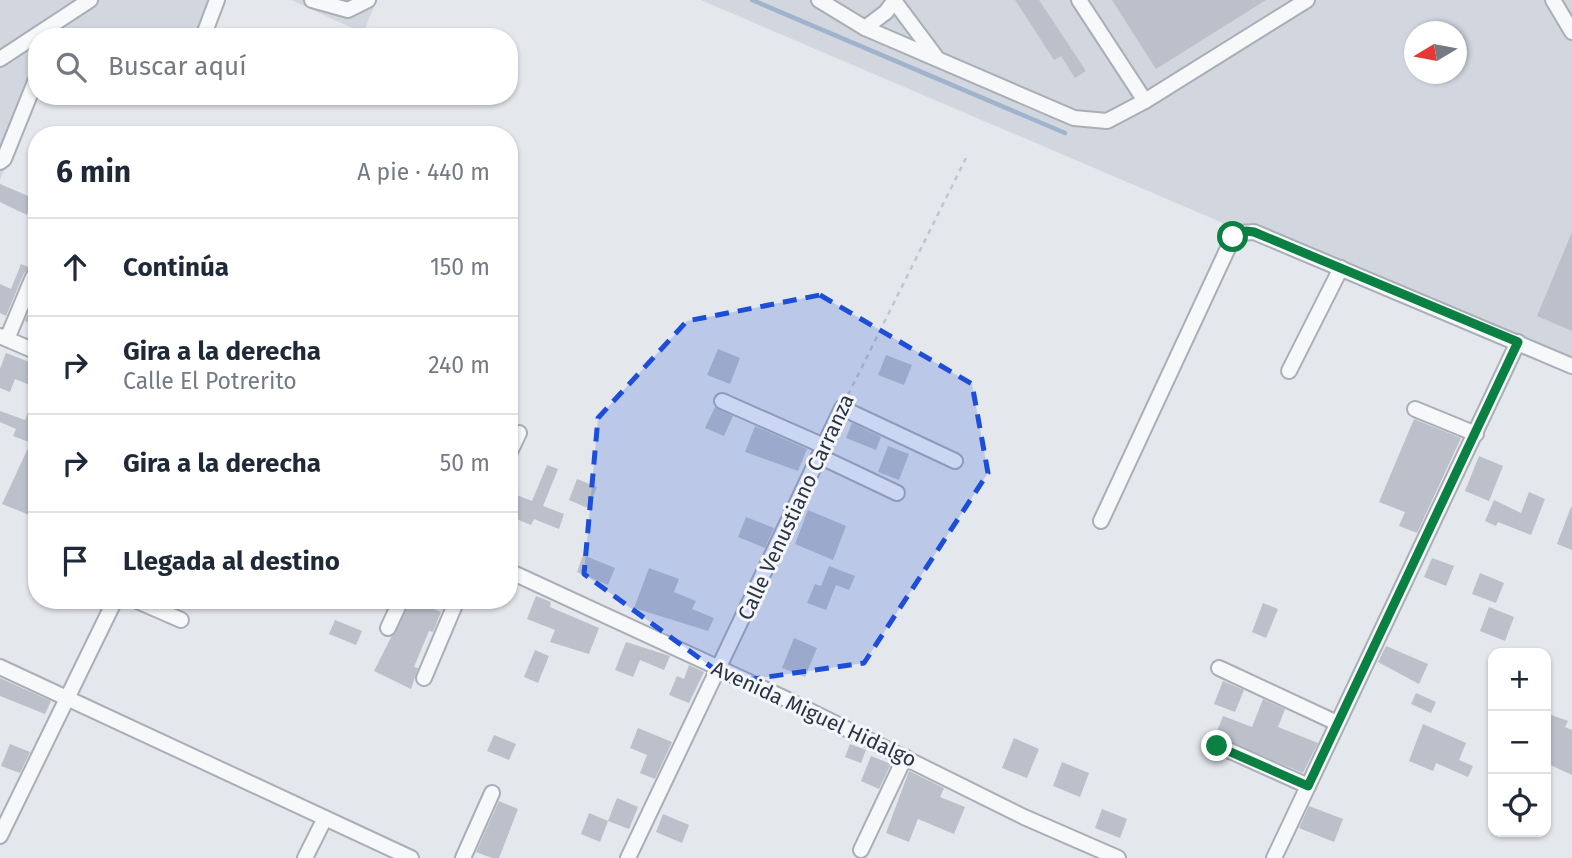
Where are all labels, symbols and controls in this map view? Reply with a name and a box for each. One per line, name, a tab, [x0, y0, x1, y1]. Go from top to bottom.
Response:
north arrow	[1404, 21, 1467, 84]
search box	[28, 28, 518, 105]
icon: search	[52, 48, 90, 86]
text: Buscar aquí	[108, 51, 246, 82]
text: 6 min	[56, 154, 131, 190]
text: A pie · 440 m	[357, 158, 490, 186]
route start	[1217, 221, 1248, 252]
icon: ahead	[56, 248, 94, 286]
text: Continúa	[123, 252, 229, 283]
text: 150 m	[430, 253, 490, 281]
text: Gira a la derecha	[123, 336, 321, 367]
icon: right	[56, 346, 94, 384]
text: 240 m	[428, 351, 490, 379]
text: Calle El Potrerito	[123, 367, 297, 395]
street label: Calle Venustiano Carranza	[732, 390, 860, 624]
icon: right	[56, 444, 94, 482]
text: Gira a la derecha	[123, 448, 321, 479]
text: 50 m	[440, 449, 490, 477]
icon: arrive	[56, 542, 94, 580]
text: Llegada al destino	[123, 546, 340, 577]
map controls	[1488, 648, 1551, 837]
button: +	[1488, 648, 1551, 711]
street label: Avenida Miguel Hidalgo	[708, 655, 920, 773]
button: −	[1488, 711, 1551, 774]
route end	[1201, 730, 1232, 761]
button: locate	[1488, 774, 1551, 837]

